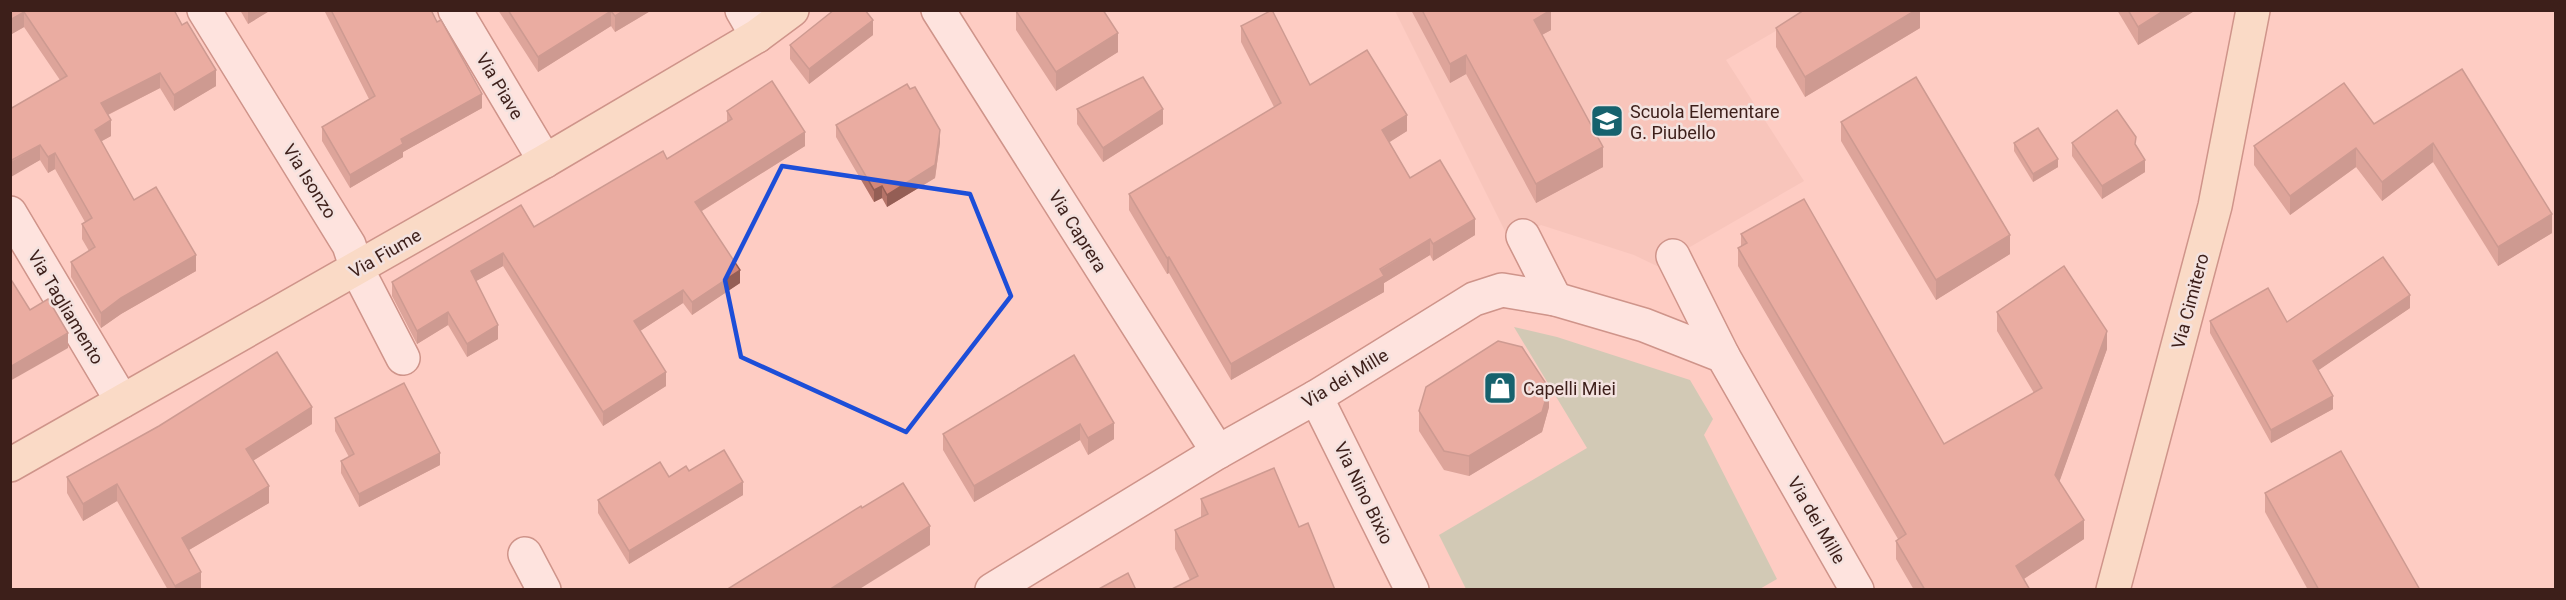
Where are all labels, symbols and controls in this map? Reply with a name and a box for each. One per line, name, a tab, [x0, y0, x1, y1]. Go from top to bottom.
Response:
street label: Via Piave	[472, 49, 528, 123]
place label: Scuola Elementare G. Piubello	[1630, 101, 1780, 143]
school or university icon: Scuola Elementare G. Piubello	[1589, 103, 1625, 139]
street label: Via Isonzo	[279, 140, 341, 222]
street label: Via Caprera	[1045, 186, 1111, 276]
street label: Via Fiume	[345, 224, 425, 282]
street label: Via Tagliamento	[24, 246, 108, 368]
street label: Via Cimitero	[2167, 251, 2213, 351]
street label: Via dei Mille	[1298, 344, 1392, 412]
shop icon: Capelli Miei	[1482, 370, 1518, 406]
place label: Capelli Miei	[1523, 378, 1616, 399]
street label: Via Nino Bixio	[1330, 438, 1398, 548]
street label: Via dei Mille	[1784, 473, 1850, 567]

